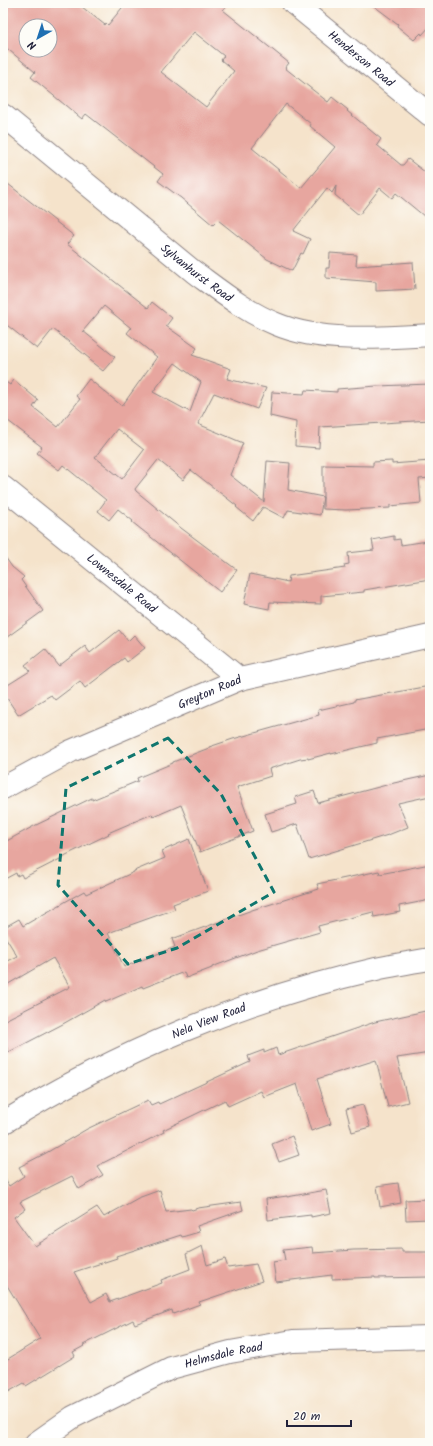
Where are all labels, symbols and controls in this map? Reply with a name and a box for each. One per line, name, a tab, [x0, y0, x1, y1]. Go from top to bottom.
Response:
north arrow	[18, 18, 58, 58]
street label: Henderson Road	[324, 26, 399, 92]
text: N	[24, 36, 41, 54]
street label: Sylvanhurst Road	[156, 239, 238, 308]
street label: Lownesdale Road	[83, 549, 162, 618]
street label: Greyton Road	[175, 670, 245, 714]
street label: Nela View Road	[168, 998, 249, 1044]
street label: Helmsdale Road	[182, 1337, 265, 1373]
scale bar	[287, 1402, 351, 1428]
text: 20 m	[293, 1407, 321, 1426]

